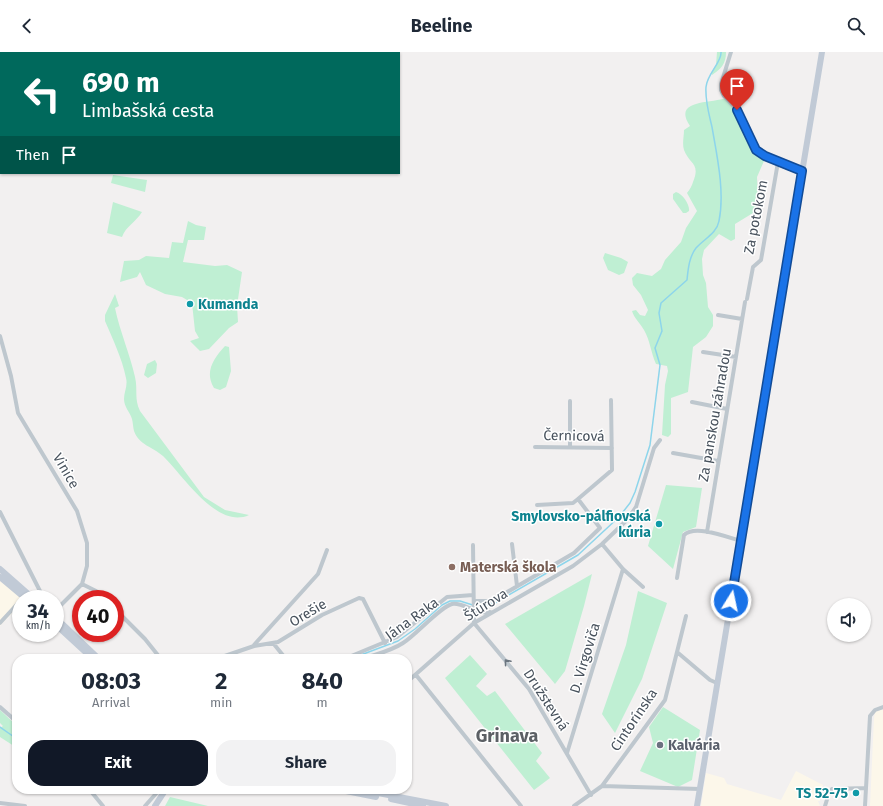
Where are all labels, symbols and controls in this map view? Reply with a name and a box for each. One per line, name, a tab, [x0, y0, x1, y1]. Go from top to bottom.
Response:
icon: back	[16, 15, 38, 37]
text: Beeline	[411, 15, 472, 37]
icon: search	[845, 15, 867, 37]
text: 690 m	[82, 66, 160, 99]
icon: left	[16, 68, 68, 120]
pin	[720, 69, 754, 110]
icon: arrive	[726, 75, 748, 97]
text: Limbašská cesta	[82, 100, 214, 122]
icon: arrive	[58, 144, 80, 166]
text: Then	[16, 146, 50, 164]
street label: Za potokom	[740, 178, 772, 256]
place label: Kumanda	[198, 296, 259, 313]
marker: Kumanda	[185, 299, 195, 309]
street label: Za panskou záhradou	[695, 347, 735, 483]
street label: Černicová	[543, 426, 605, 445]
street label: Vinice	[49, 450, 83, 492]
place label: Smylovsko-pálfiovská kúria	[511, 508, 651, 541]
marker: Smylovsko-pálfiovská kúria	[654, 519, 664, 529]
place label: Materská škola	[460, 559, 557, 576]
marker: Materská škola	[447, 562, 457, 572]
position arrow	[710, 580, 752, 622]
street label: Štúrova	[461, 584, 511, 625]
speed limit sign: 40	[72, 590, 124, 642]
street label: Jána Raka	[382, 594, 442, 644]
street label: Orešie	[286, 595, 330, 631]
map controls	[827, 598, 871, 642]
button: sound	[827, 598, 871, 642]
text: 34	[27, 599, 49, 623]
text: km/h	[26, 620, 50, 632]
street label: D. Virgoviča	[566, 621, 604, 695]
one-way arrow	[504, 660, 511, 667]
street label: Družstevná	[520, 666, 572, 734]
text: 08:03	[81, 667, 141, 695]
text: 2	[215, 667, 227, 695]
text: 840	[301, 667, 343, 695]
street label: Cintorínska	[607, 686, 661, 754]
text: Arrival	[92, 695, 130, 710]
text: min	[210, 695, 232, 710]
text: m	[317, 695, 328, 710]
district label: Grinava	[476, 725, 538, 747]
place label: Kalvária	[668, 737, 720, 754]
button: Exit	[28, 740, 208, 786]
button: Share	[216, 740, 396, 786]
marker: Kalvária	[655, 740, 665, 750]
place label: TS 52-75	[796, 785, 848, 802]
marker: TS 52-75	[851, 788, 861, 798]

